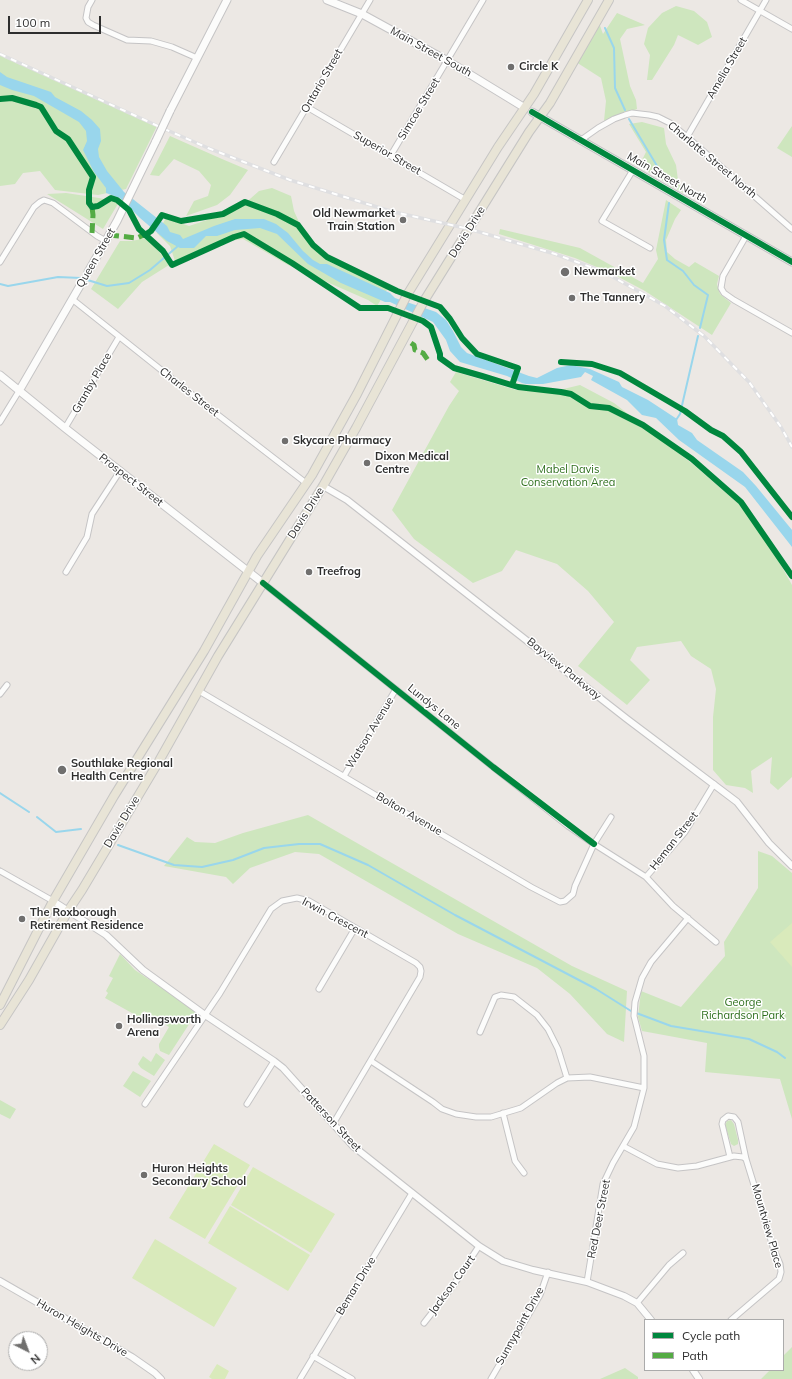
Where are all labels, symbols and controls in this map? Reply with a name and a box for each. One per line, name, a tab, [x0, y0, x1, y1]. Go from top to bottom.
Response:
scale bar	[10, 8, 103, 34]
text: 100 m	[15, 15, 50, 30]
street label: Main Street South	[388, 24, 474, 80]
street label: Amelia Street	[704, 35, 750, 101]
street label: Ontario Street	[298, 47, 346, 115]
place label: Circle K	[519, 60, 558, 74]
marker: Circle K	[506, 62, 516, 72]
street label: Simcoe Street	[395, 76, 443, 142]
street label: Charlotte Street North	[665, 119, 759, 201]
street label: Superior Street	[351, 128, 423, 178]
street label: Main Street North	[625, 150, 709, 206]
street label: Davis Drive	[446, 204, 488, 260]
place label: Old Newmarket Train Station	[313, 207, 395, 233]
marker: Old Newmarket Train Station	[398, 215, 408, 225]
street label: Queen Street	[74, 226, 118, 290]
place label: Newmarket	[574, 265, 635, 279]
marker: Newmarket	[559, 266, 571, 278]
place label: The Tannery	[580, 291, 645, 305]
marker: The Tannery	[567, 293, 577, 303]
street label: Granby Place	[69, 350, 115, 416]
street label: Charles Street	[157, 365, 221, 419]
place label: Skycare Pharmacy	[293, 434, 391, 448]
marker: Skycare Pharmacy	[280, 436, 290, 446]
place label: Dixon Medical Centre	[375, 450, 449, 476]
street label: Prospect Street	[96, 451, 166, 509]
marker: Dixon Medical Centre	[362, 458, 372, 468]
park label: Mabel Davis Conservation Area	[521, 463, 615, 489]
street label: Davis Drive	[285, 485, 327, 541]
place label: Treefrog	[317, 565, 361, 579]
marker: Treefrog	[304, 567, 314, 577]
street label: Bayview Parkway	[524, 635, 604, 703]
street label: Lundys Lane	[405, 682, 463, 732]
street label: Watson Avenue	[343, 695, 397, 771]
place label: Southlake Regional Health Centre	[71, 757, 173, 783]
marker: Southlake Regional Health Centre	[56, 764, 68, 776]
street label: Bolton Avenue	[374, 790, 444, 838]
street label: Davis Drive	[101, 794, 143, 850]
street label: Heman Street	[647, 809, 701, 873]
street label: Irwin Crescent	[300, 895, 370, 941]
place label: The Roxborough Retirement Residence	[30, 906, 144, 932]
marker: The Roxborough Retirement Residence	[17, 914, 27, 924]
park label: George Richardson Park	[701, 996, 785, 1022]
place label: Hollingsworth Arena	[127, 1013, 201, 1039]
marker: Hollingsworth Arena	[114, 1021, 124, 1031]
street label: Patterson Street	[298, 1085, 364, 1155]
place label: Huron Heights Secondary School	[152, 1162, 246, 1188]
marker: Huron Heights Secondary School	[139, 1170, 149, 1180]
street label: Red Deer Street	[585, 1178, 613, 1260]
street label: Mountview Place	[749, 1182, 785, 1270]
street label: Jackson Court	[426, 1253, 478, 1317]
street label: Beman Drive	[333, 1254, 379, 1318]
street label: Sunnypoint Drive	[493, 1285, 547, 1367]
street label: Huron Heights Drive	[34, 1296, 130, 1360]
legend	[644, 1319, 784, 1371]
text: Cycle path	[682, 1328, 740, 1343]
north arrow	[8, 1331, 48, 1371]
text: Path	[682, 1348, 708, 1363]
text: N	[28, 1351, 43, 1367]

